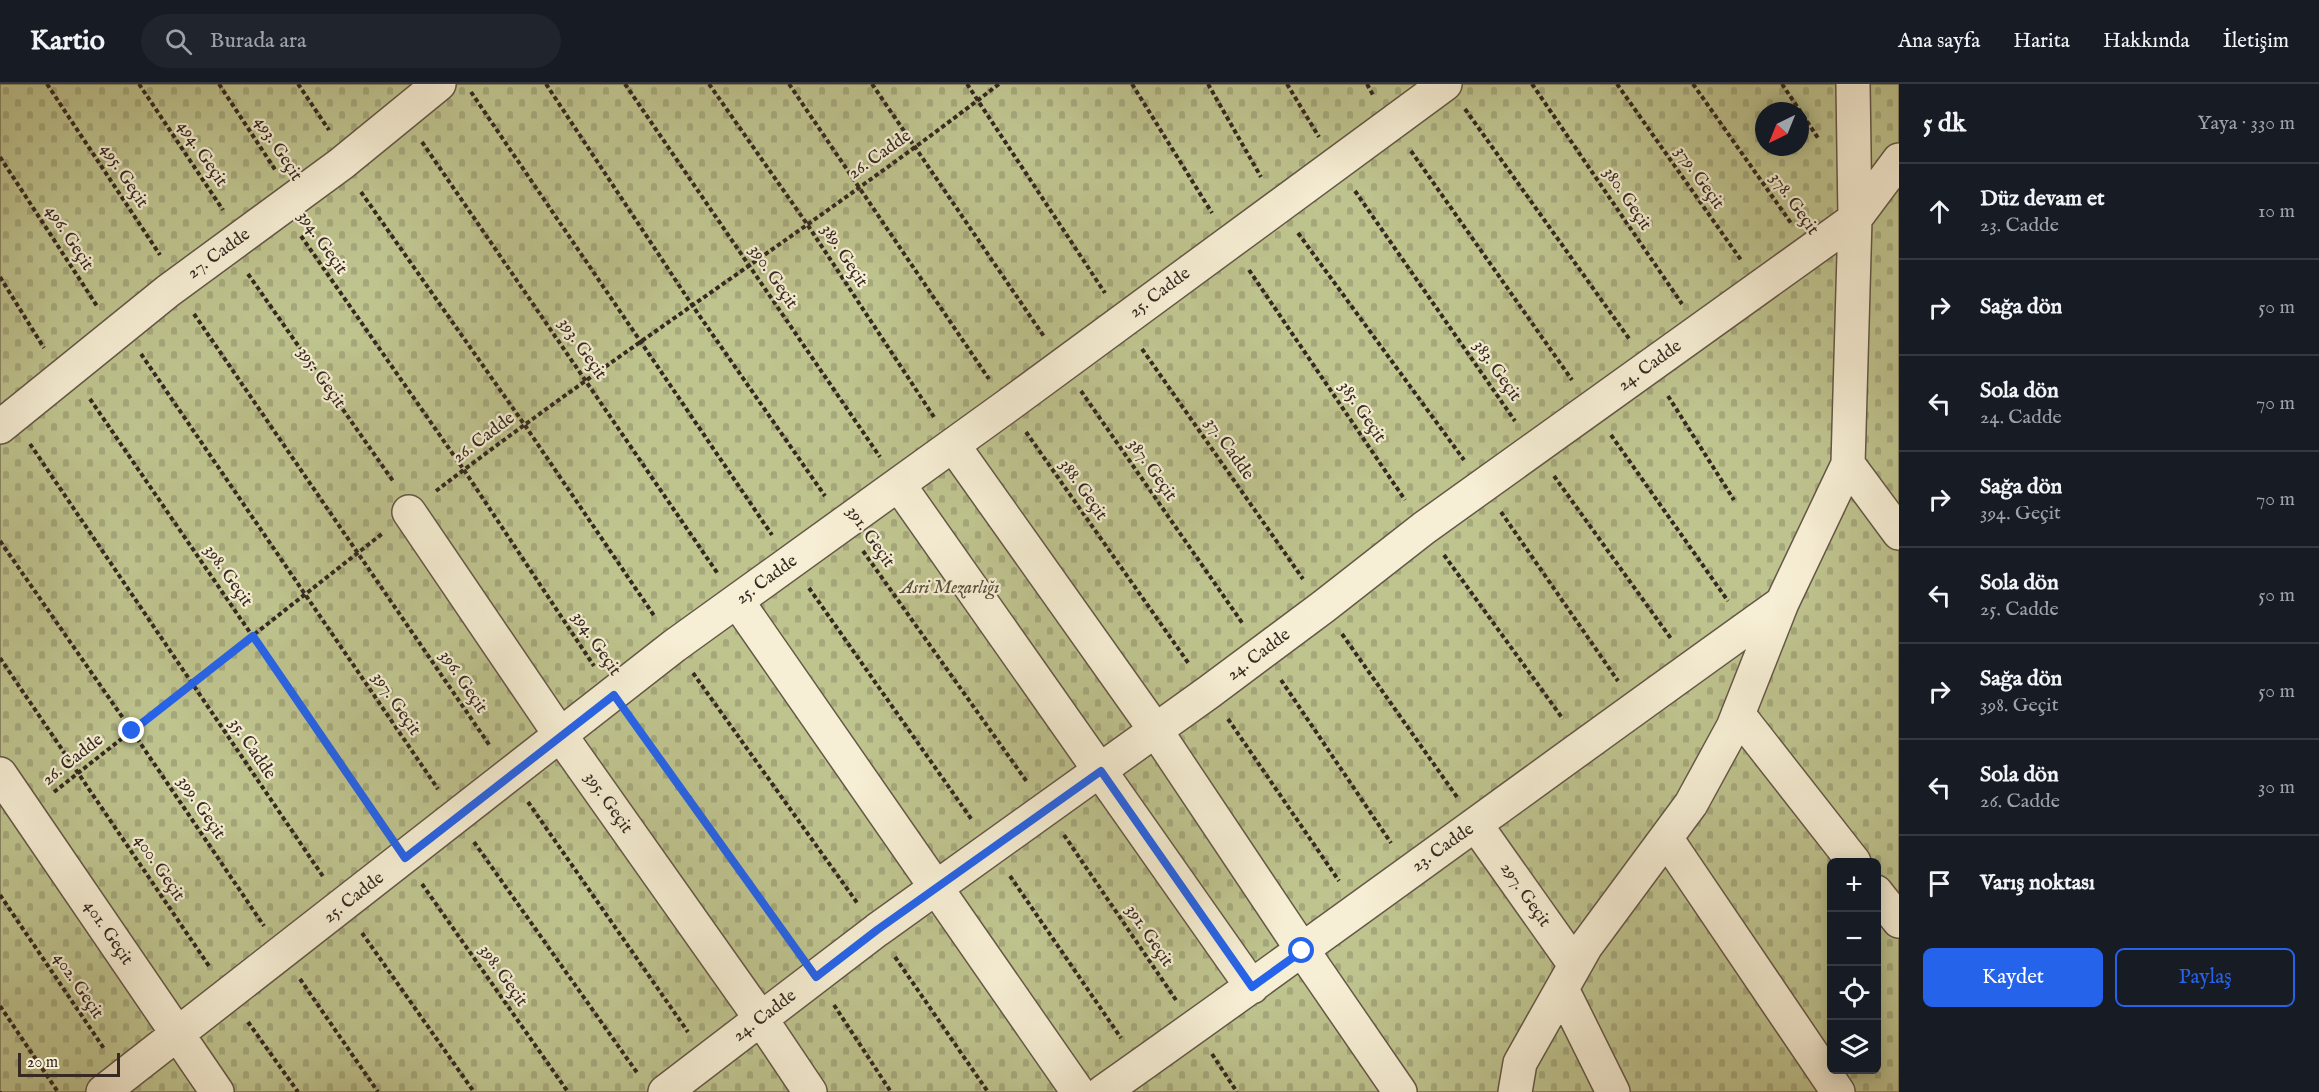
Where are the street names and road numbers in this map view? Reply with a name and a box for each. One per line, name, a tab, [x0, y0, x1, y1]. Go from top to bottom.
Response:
street label: 493. Geçit	[249, 112, 307, 186]
street label: 494. Geçit	[172, 117, 232, 191]
street label: 26. Cadde	[844, 125, 916, 185]
street label: 495. Geçit	[95, 139, 153, 213]
street label: 379. Geçit	[1669, 142, 1729, 214]
street label: 380. Geçit	[1597, 163, 1657, 235]
street label: 378. Geçit	[1764, 168, 1824, 240]
street label: 496. Geçit	[39, 201, 99, 275]
street label: 394. Geçit	[292, 207, 352, 279]
street label: 389. Geçit	[815, 220, 873, 292]
street label: 27. Cadde	[183, 223, 255, 285]
street label: 390. Geçit	[743, 241, 803, 313]
street label: 25. Cadde	[1125, 263, 1195, 323]
street label: 393. Geçit	[552, 314, 612, 384]
street label: 24. Cadde	[1613, 335, 1687, 397]
street label: 383. Geçit	[1468, 336, 1526, 406]
street label: 395. Geçit	[291, 343, 351, 413]
street label: 385. Geçit	[1333, 377, 1391, 447]
street label: 26. Cadde	[448, 407, 520, 469]
street label: 37. Cadde	[1199, 413, 1259, 485]
street label: 387. Geçit	[1122, 434, 1182, 506]
street label: 388. Geçit	[1054, 455, 1112, 525]
street label: 391. Geçit	[840, 502, 900, 572]
street label: 398. Geçit	[198, 540, 258, 612]
street label: 25. Cadde	[732, 550, 802, 610]
street label: 394. Geçit	[566, 607, 626, 681]
street label: 24. Cadde	[1223, 624, 1295, 686]
street label: 396. Geçit	[434, 646, 492, 718]
street label: 397. Geçit	[366, 668, 426, 740]
street label: 35. Cadde	[223, 714, 281, 784]
street label: 26. Cadde	[38, 729, 108, 791]
street label: 395. Geçit	[578, 768, 638, 838]
street label: 399. Geçit	[171, 772, 231, 844]
street label: 23. Cadde	[1407, 818, 1479, 878]
street label: 400. Geçit	[128, 830, 190, 906]
street label: 297. Geçit	[1494, 858, 1556, 932]
street label: 25. Cadde	[319, 867, 389, 929]
street label: 401. Geçit	[78, 896, 138, 970]
street label: 391. Geçit	[1120, 900, 1178, 972]
street label: 398. Geçit	[473, 940, 533, 1012]
street label: 402. Geçit	[47, 948, 109, 1024]
street label: 24. Cadde	[729, 985, 801, 1047]

